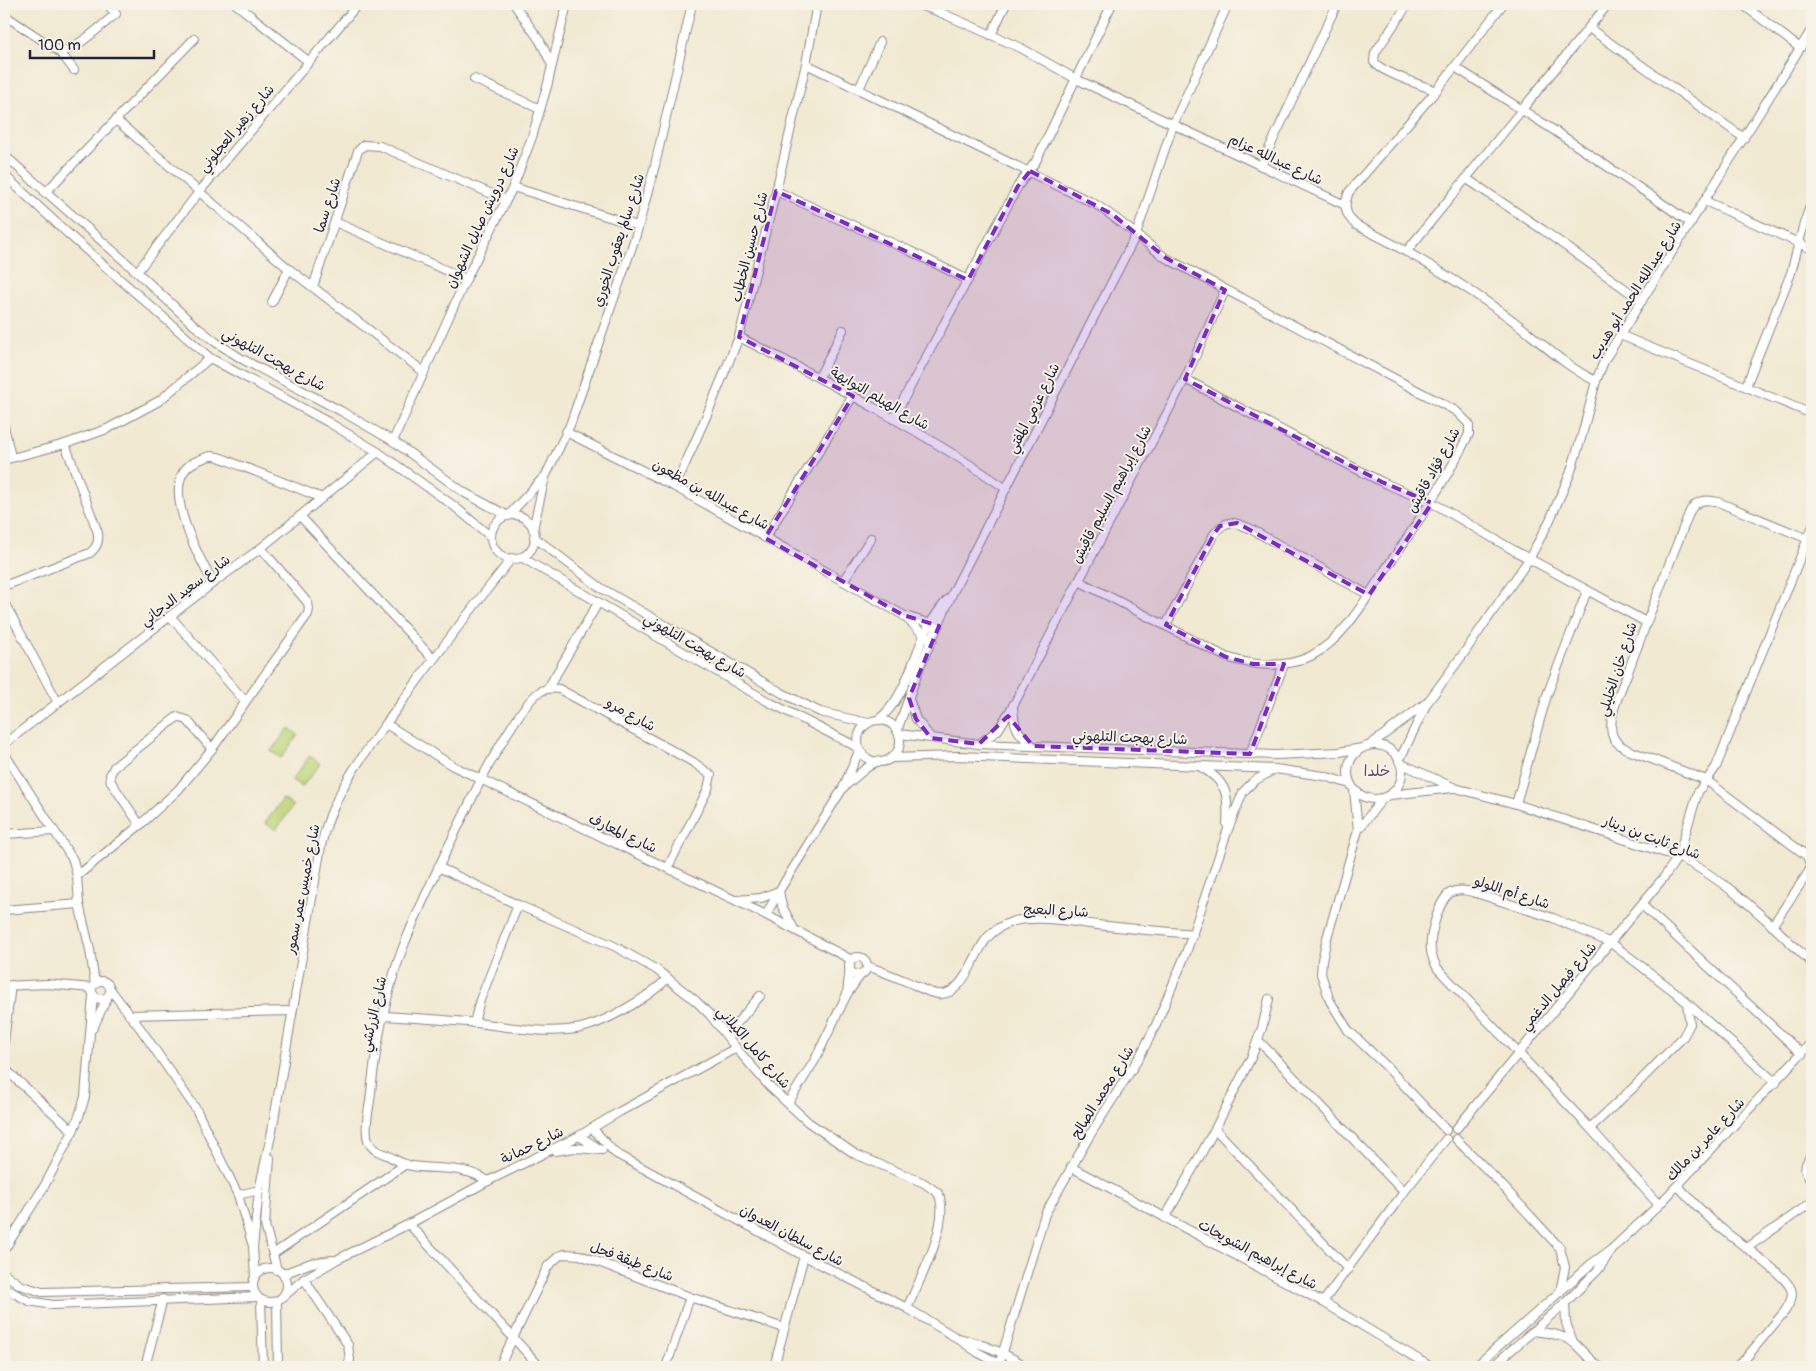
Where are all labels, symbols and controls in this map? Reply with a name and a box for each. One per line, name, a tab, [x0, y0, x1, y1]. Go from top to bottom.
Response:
scale bar	[30, 28, 154, 60]
text: 100 m	[38, 36, 81, 55]
street label: شارع زهير العجلوني	[195, 81, 281, 178]
street label: شارع عبدالله عزام	[1225, 130, 1325, 190]
street label: شارع درويش صايل الشهوان	[442, 144, 524, 291]
street label: شارع سالم يعقوب الخوري	[589, 171, 650, 310]
street label: شارع سما	[311, 176, 345, 235]
street label: شارع حسين الخطاب	[728, 190, 772, 304]
street label: شارع عبدالله الحمد أبو هديب	[1586, 218, 1686, 363]
street label: شارع بهجت التلهوني	[217, 324, 328, 398]
street label: شارع عزمي المفتي	[1003, 360, 1067, 458]
street label: شارع الهيلم التوايهة	[826, 363, 932, 435]
street label: شارع إبراهيم السليم قاقيش	[1068, 422, 1157, 567]
street label: شارع فؤاد قاقيش	[1403, 425, 1465, 516]
street label: شارع عبدالله بن مظعون	[649, 455, 772, 534]
street label: شارع سعيد الدجاني	[137, 551, 236, 633]
street label: شارع بهجت التلهوني	[639, 609, 749, 685]
street label: شارع خان الخليلي	[1594, 620, 1645, 720]
street label: شارع مرو	[602, 693, 658, 736]
street label: شارع بهجت التلهوني	[1072, 727, 1188, 752]
district label: خلدا	[1364, 762, 1390, 781]
street label: شارع المعارف	[586, 810, 660, 858]
street label: شارع ثابت بن دينار	[1600, 812, 1703, 864]
street label: شارع خميس عمر سمور	[281, 823, 324, 957]
street label: شارع أم اللولو	[1470, 872, 1552, 915]
street label: شارع البعيج	[1023, 900, 1089, 922]
street label: شارع فيصل الدغمي	[1517, 939, 1603, 1036]
street label: شارع الزركشي	[357, 975, 394, 1055]
street label: شارع كامل الكيلاني	[710, 1003, 794, 1095]
street label: شارع محمد الصالح	[1067, 1043, 1139, 1142]
street label: شارع عامر بن مالك	[1663, 1094, 1749, 1185]
street label: شارع حمانة	[498, 1123, 567, 1169]
street label: شارع سلطان العدوان	[737, 1201, 846, 1271]
street label: شارع إبراهيم الشويحات	[1194, 1216, 1320, 1295]
street label: شارع طبقة فحل	[587, 1238, 676, 1286]

